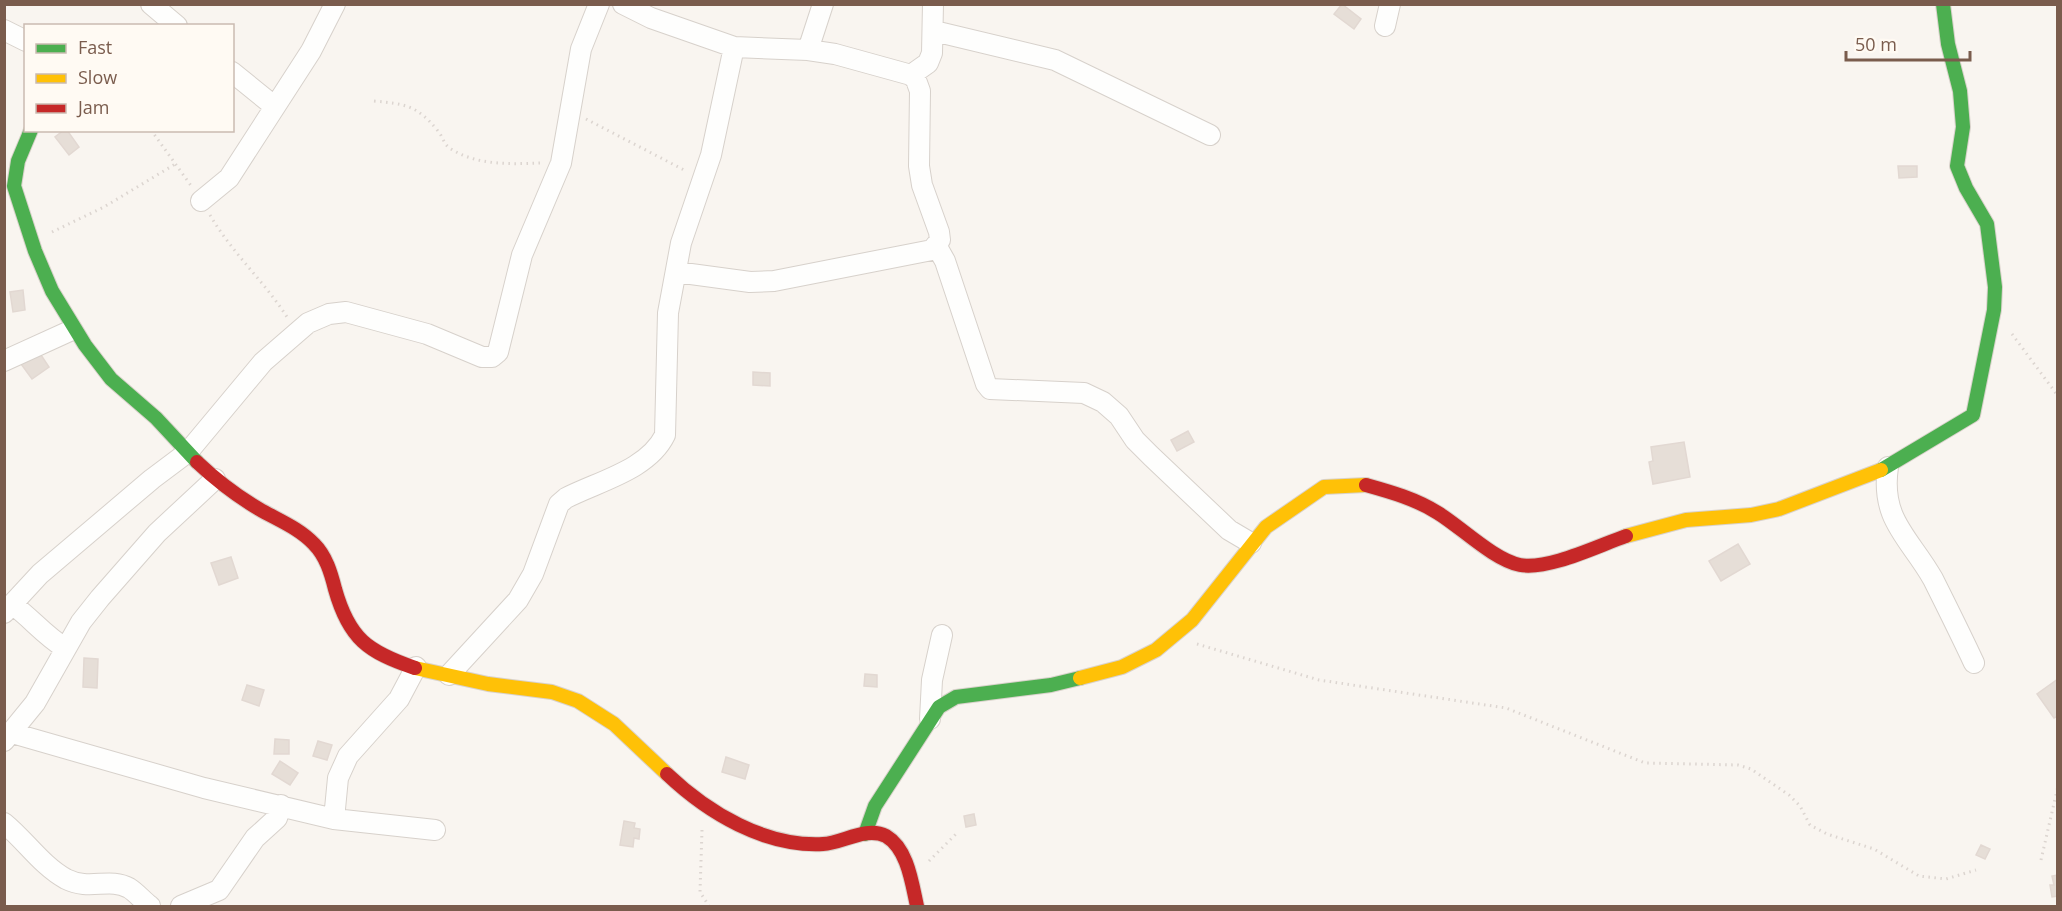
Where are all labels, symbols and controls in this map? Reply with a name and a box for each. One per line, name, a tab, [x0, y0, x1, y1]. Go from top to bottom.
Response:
legend	[24, 24, 234, 132]
scale bar	[1846, 24, 1970, 62]
text: 50 m	[1855, 32, 1897, 56]
text: Fast	[78, 35, 112, 59]
text: Slow	[78, 65, 117, 89]
text: Jam	[76, 95, 110, 119]

